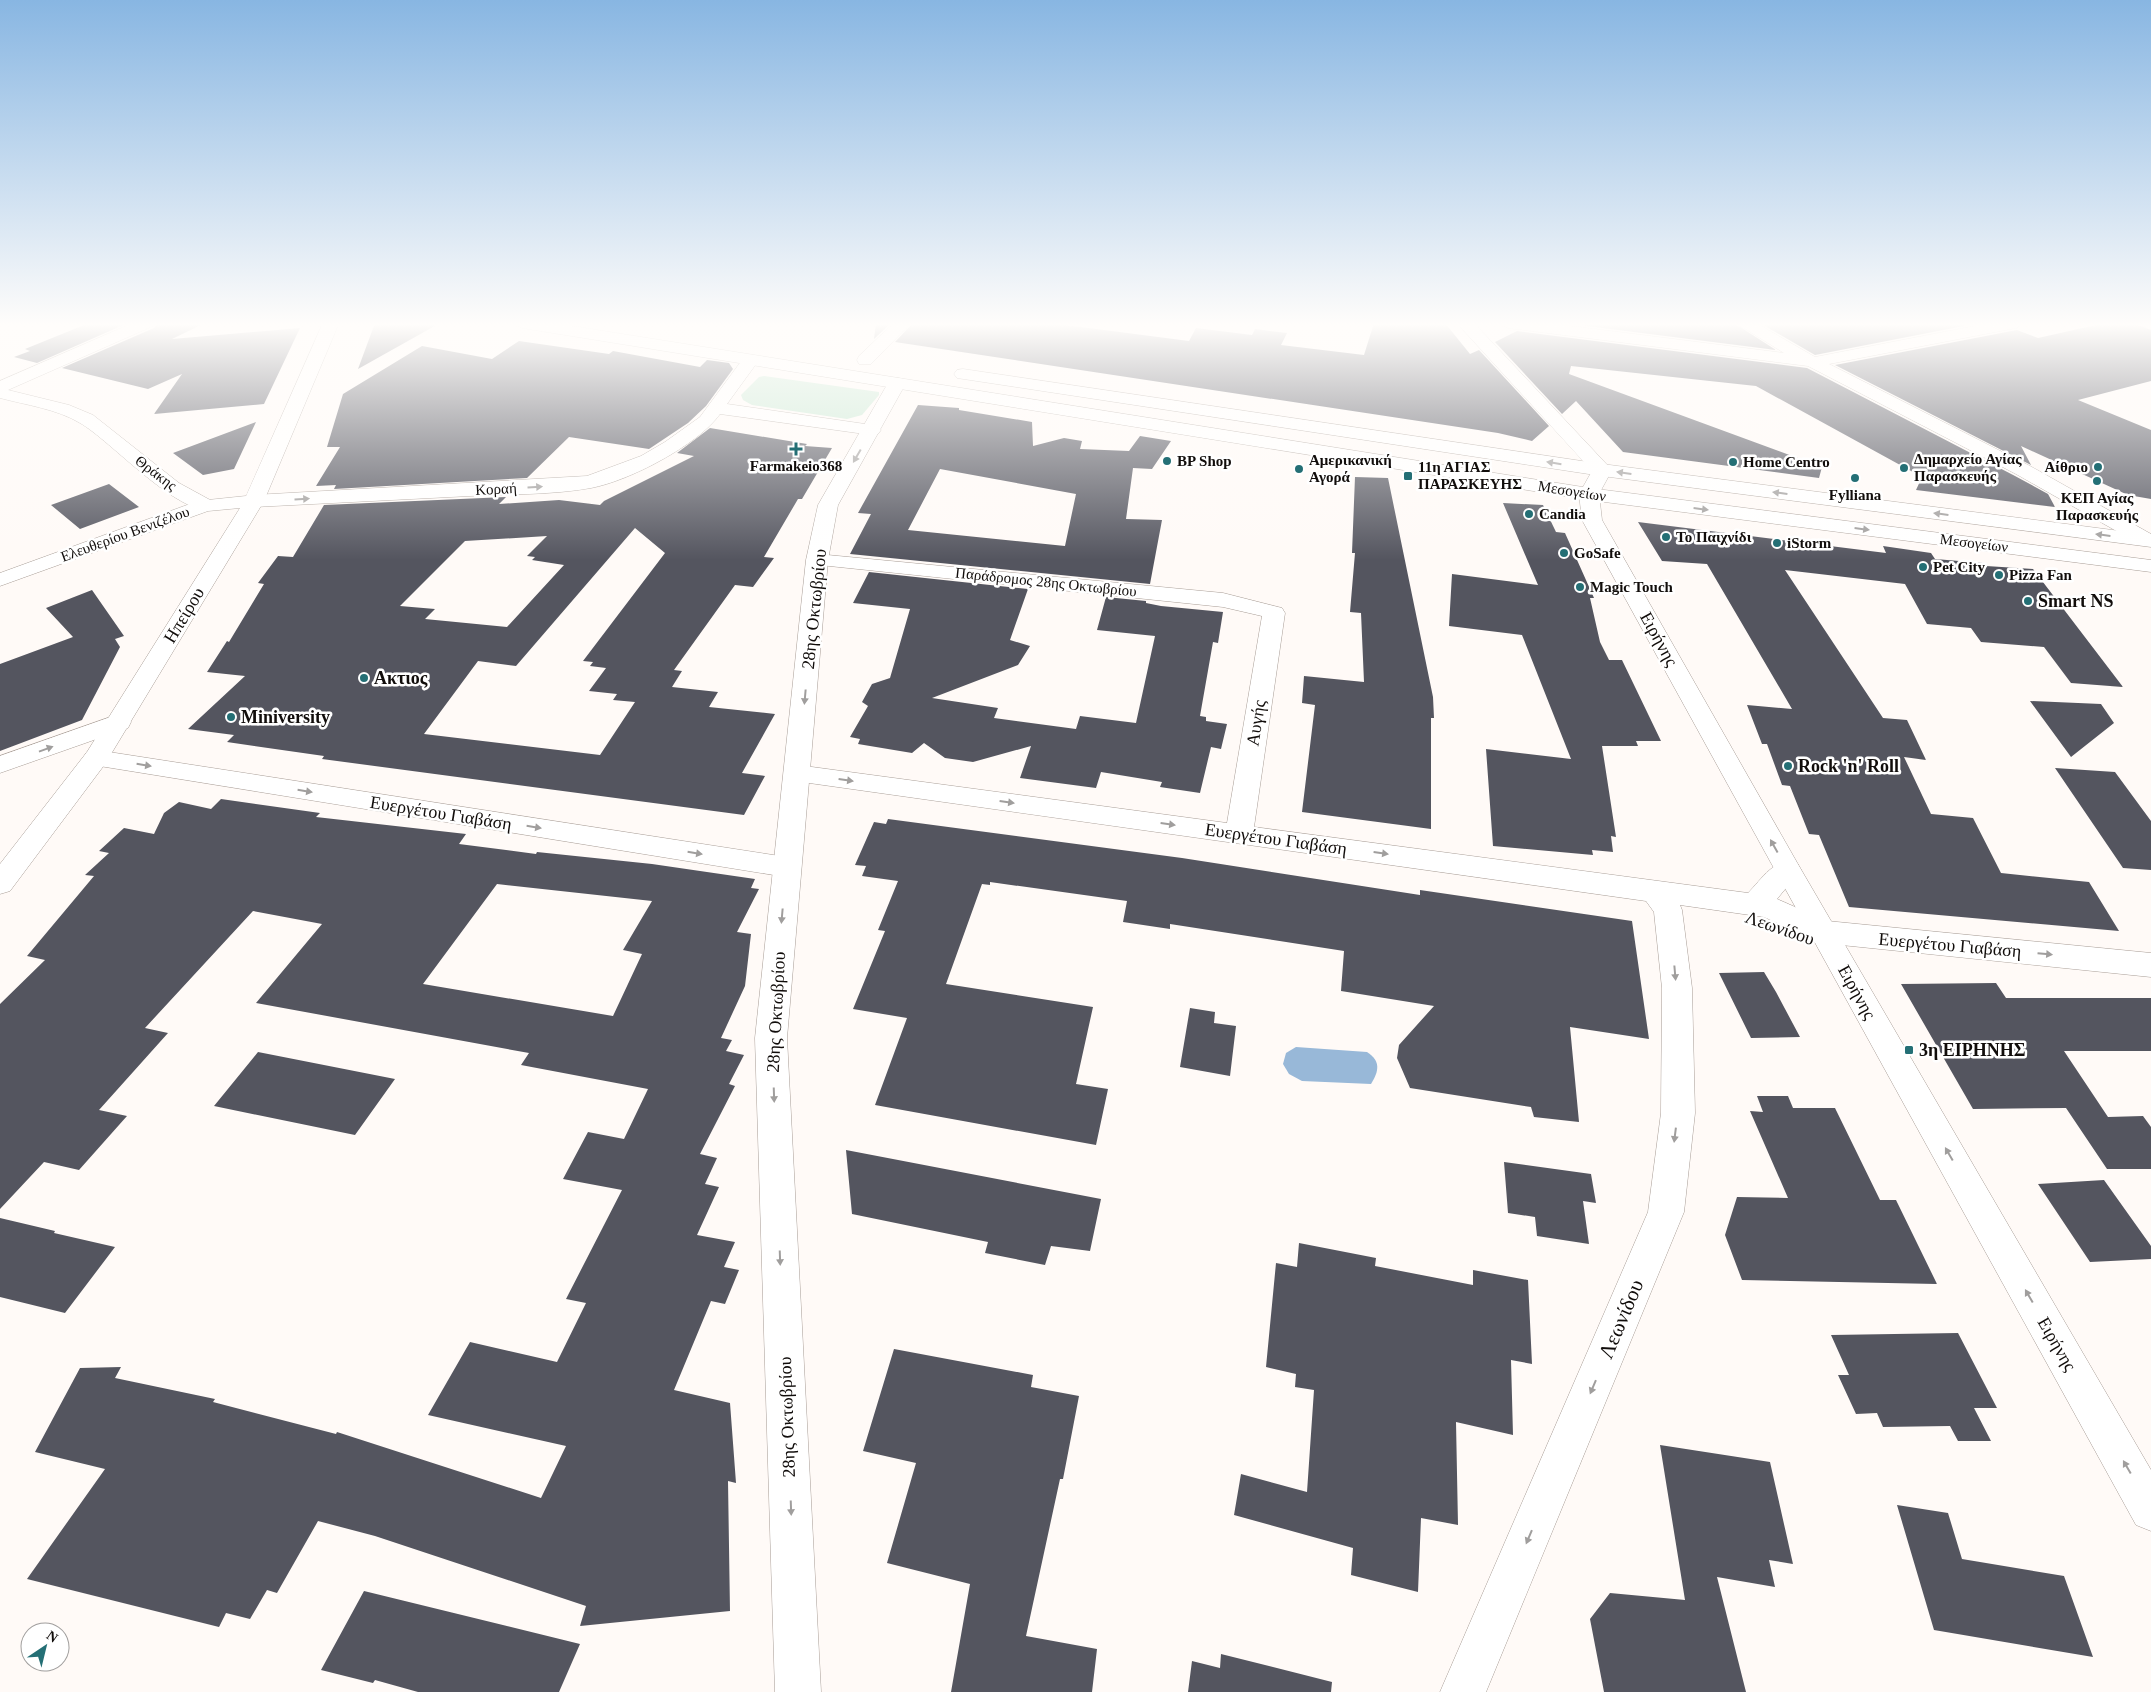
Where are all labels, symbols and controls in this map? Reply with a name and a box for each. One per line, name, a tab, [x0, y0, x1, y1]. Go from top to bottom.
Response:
marker: Farmakeio368	[790, 443, 802, 455]
one-way arrow	[852, 450, 861, 463]
place label: Δημαρχείο Αγίας Παρασκευής	[1914, 451, 2022, 484]
street label: Θράκης	[132, 452, 180, 494]
place label: Αμερικανική Αγορά	[1309, 452, 1392, 485]
place label: BP Shop	[1177, 453, 1232, 469]
place label: Home Centro	[1743, 454, 1830, 470]
marker: BP Shop	[1161, 455, 1173, 467]
marker: Home Centro	[1727, 456, 1739, 468]
place label: Farmakeio368	[750, 458, 842, 474]
one-way arrow	[1545, 458, 1561, 466]
place label: 11η ΑΓΙΑΣ ΠΑΡΑΣΚΕΥΗΣ	[1418, 459, 1522, 492]
place label: Αίθριο	[2045, 459, 2088, 475]
marker: Αίθριο	[2092, 461, 2104, 473]
marker: Δημαρχείο Αγίας Παρασκευής	[1898, 462, 1910, 474]
marker: Αμερικανική Αγορά	[1293, 463, 1305, 475]
one-way arrow	[1616, 469, 1632, 477]
marker: 11η ΑΓΙΑΣ ΠΑΡΑΣΚΕΥΗΣ	[1402, 470, 1414, 482]
marker: Fylliana	[1849, 472, 1861, 484]
marker: ΚΕΠ Αγίας Παρασκευής	[2091, 475, 2103, 487]
street label: Μεσογείων	[1537, 478, 1607, 504]
street label: Κοραή	[475, 480, 517, 498]
one-way arrow	[527, 483, 543, 491]
place label: Fylliana	[1829, 487, 1882, 503]
one-way arrow	[1772, 489, 1788, 497]
place label: ΚΕΠ Αγίας Παρασκευής	[2056, 490, 2139, 523]
one-way arrow	[295, 494, 311, 502]
street label: Ελευθερίου Βενιζέλου	[59, 503, 191, 565]
one-way arrow	[1694, 505, 1710, 513]
place label: Candia	[1539, 506, 1586, 522]
marker: Candia	[1523, 508, 1535, 520]
one-way arrow	[1933, 510, 1949, 518]
one-way arrow	[1855, 525, 1871, 533]
place label: Το Παιχνίδι	[1676, 529, 1752, 545]
marker: Το Παιχνίδι	[1660, 531, 1672, 543]
street label: Μεσογείων	[1939, 531, 2009, 555]
one-way arrow	[2094, 531, 2110, 539]
place label: iStorm	[1787, 535, 1832, 551]
marker: iStorm	[1771, 537, 1783, 549]
place label: GoSafe	[1574, 545, 1621, 561]
marker: GoSafe	[1558, 547, 1570, 559]
street label: 28ης Οκτωβρίου	[798, 548, 830, 670]
place label: Pet City	[1933, 559, 1986, 575]
marker: Pet City	[1917, 561, 1929, 573]
street label: Παράδρομος 28ης Οκτωβρίου	[955, 565, 1137, 599]
place label: Pizza Fan	[2009, 567, 2073, 583]
marker: Pizza Fan	[1993, 569, 2005, 581]
place label: Magic Touch	[1590, 579, 1674, 595]
marker: Magic Touch	[1574, 581, 1586, 593]
street label: Ηπείρου	[160, 583, 208, 646]
place label: Smart NS	[2038, 591, 2114, 611]
marker: Smart NS	[2022, 595, 2034, 607]
street label: Ειρήνης	[1636, 608, 1682, 670]
place label: Ακτιος	[374, 668, 428, 688]
marker: Ακτιος	[358, 672, 370, 684]
one-way arrow	[800, 689, 808, 705]
street label: Αυγής	[1242, 699, 1270, 747]
place label: Miniversity	[241, 707, 330, 727]
marker: Miniversity	[225, 711, 237, 723]
one-way arrow	[39, 744, 54, 752]
place label: Rock 'n' Roll	[1798, 756, 1899, 776]
marker: Rock 'n' Roll	[1782, 760, 1794, 772]
one-way arrow	[137, 762, 153, 770]
one-way arrow	[838, 776, 854, 784]
one-way arrow	[297, 787, 313, 795]
street label: Ευεργέτου Γιαβάση	[369, 792, 513, 834]
one-way arrow	[999, 798, 1015, 806]
street label: Ευεργέτου Γιαβάση	[1204, 819, 1348, 859]
one-way arrow	[1160, 820, 1176, 828]
one-way arrow	[527, 824, 543, 832]
one-way arrow	[1769, 839, 1778, 852]
one-way arrow	[687, 849, 703, 857]
one-way arrow	[1373, 849, 1389, 857]
street label: Λεωνίδου	[1743, 907, 1817, 949]
one-way arrow	[777, 908, 785, 924]
street label: Ευεργέτου Γιαβάση	[1878, 929, 2022, 961]
one-way arrow	[2037, 950, 2053, 958]
street label: 28ης Οκτωβρίου	[763, 951, 789, 1073]
street label: Ειρήνης	[1834, 961, 1880, 1023]
one-way arrow	[1672, 965, 1680, 981]
place label: 3η ΕΙΡΗΝΗΣ	[1919, 1040, 2026, 1060]
marker: 3η ΕΙΡΗΝΗΣ	[1903, 1044, 1915, 1056]
one-way arrow	[770, 1088, 778, 1104]
one-way arrow	[1671, 1127, 1679, 1143]
one-way arrow	[1945, 1147, 1953, 1162]
one-way arrow	[777, 1250, 785, 1266]
street label: Λεωνίδου	[1594, 1276, 1648, 1362]
one-way arrow	[2025, 1289, 2034, 1302]
street label: Ειρήνης	[2034, 1313, 2080, 1375]
street label: 28ης Οκτωβρίου	[775, 1356, 799, 1478]
one-way arrow	[1588, 1380, 1596, 1394]
one-way arrow	[2123, 1460, 2131, 1475]
one-way arrow	[787, 1500, 795, 1516]
one-way arrow	[1525, 1530, 1533, 1544]
north arrow	[20, 1622, 70, 1672]
text: N	[44, 1628, 61, 1646]

